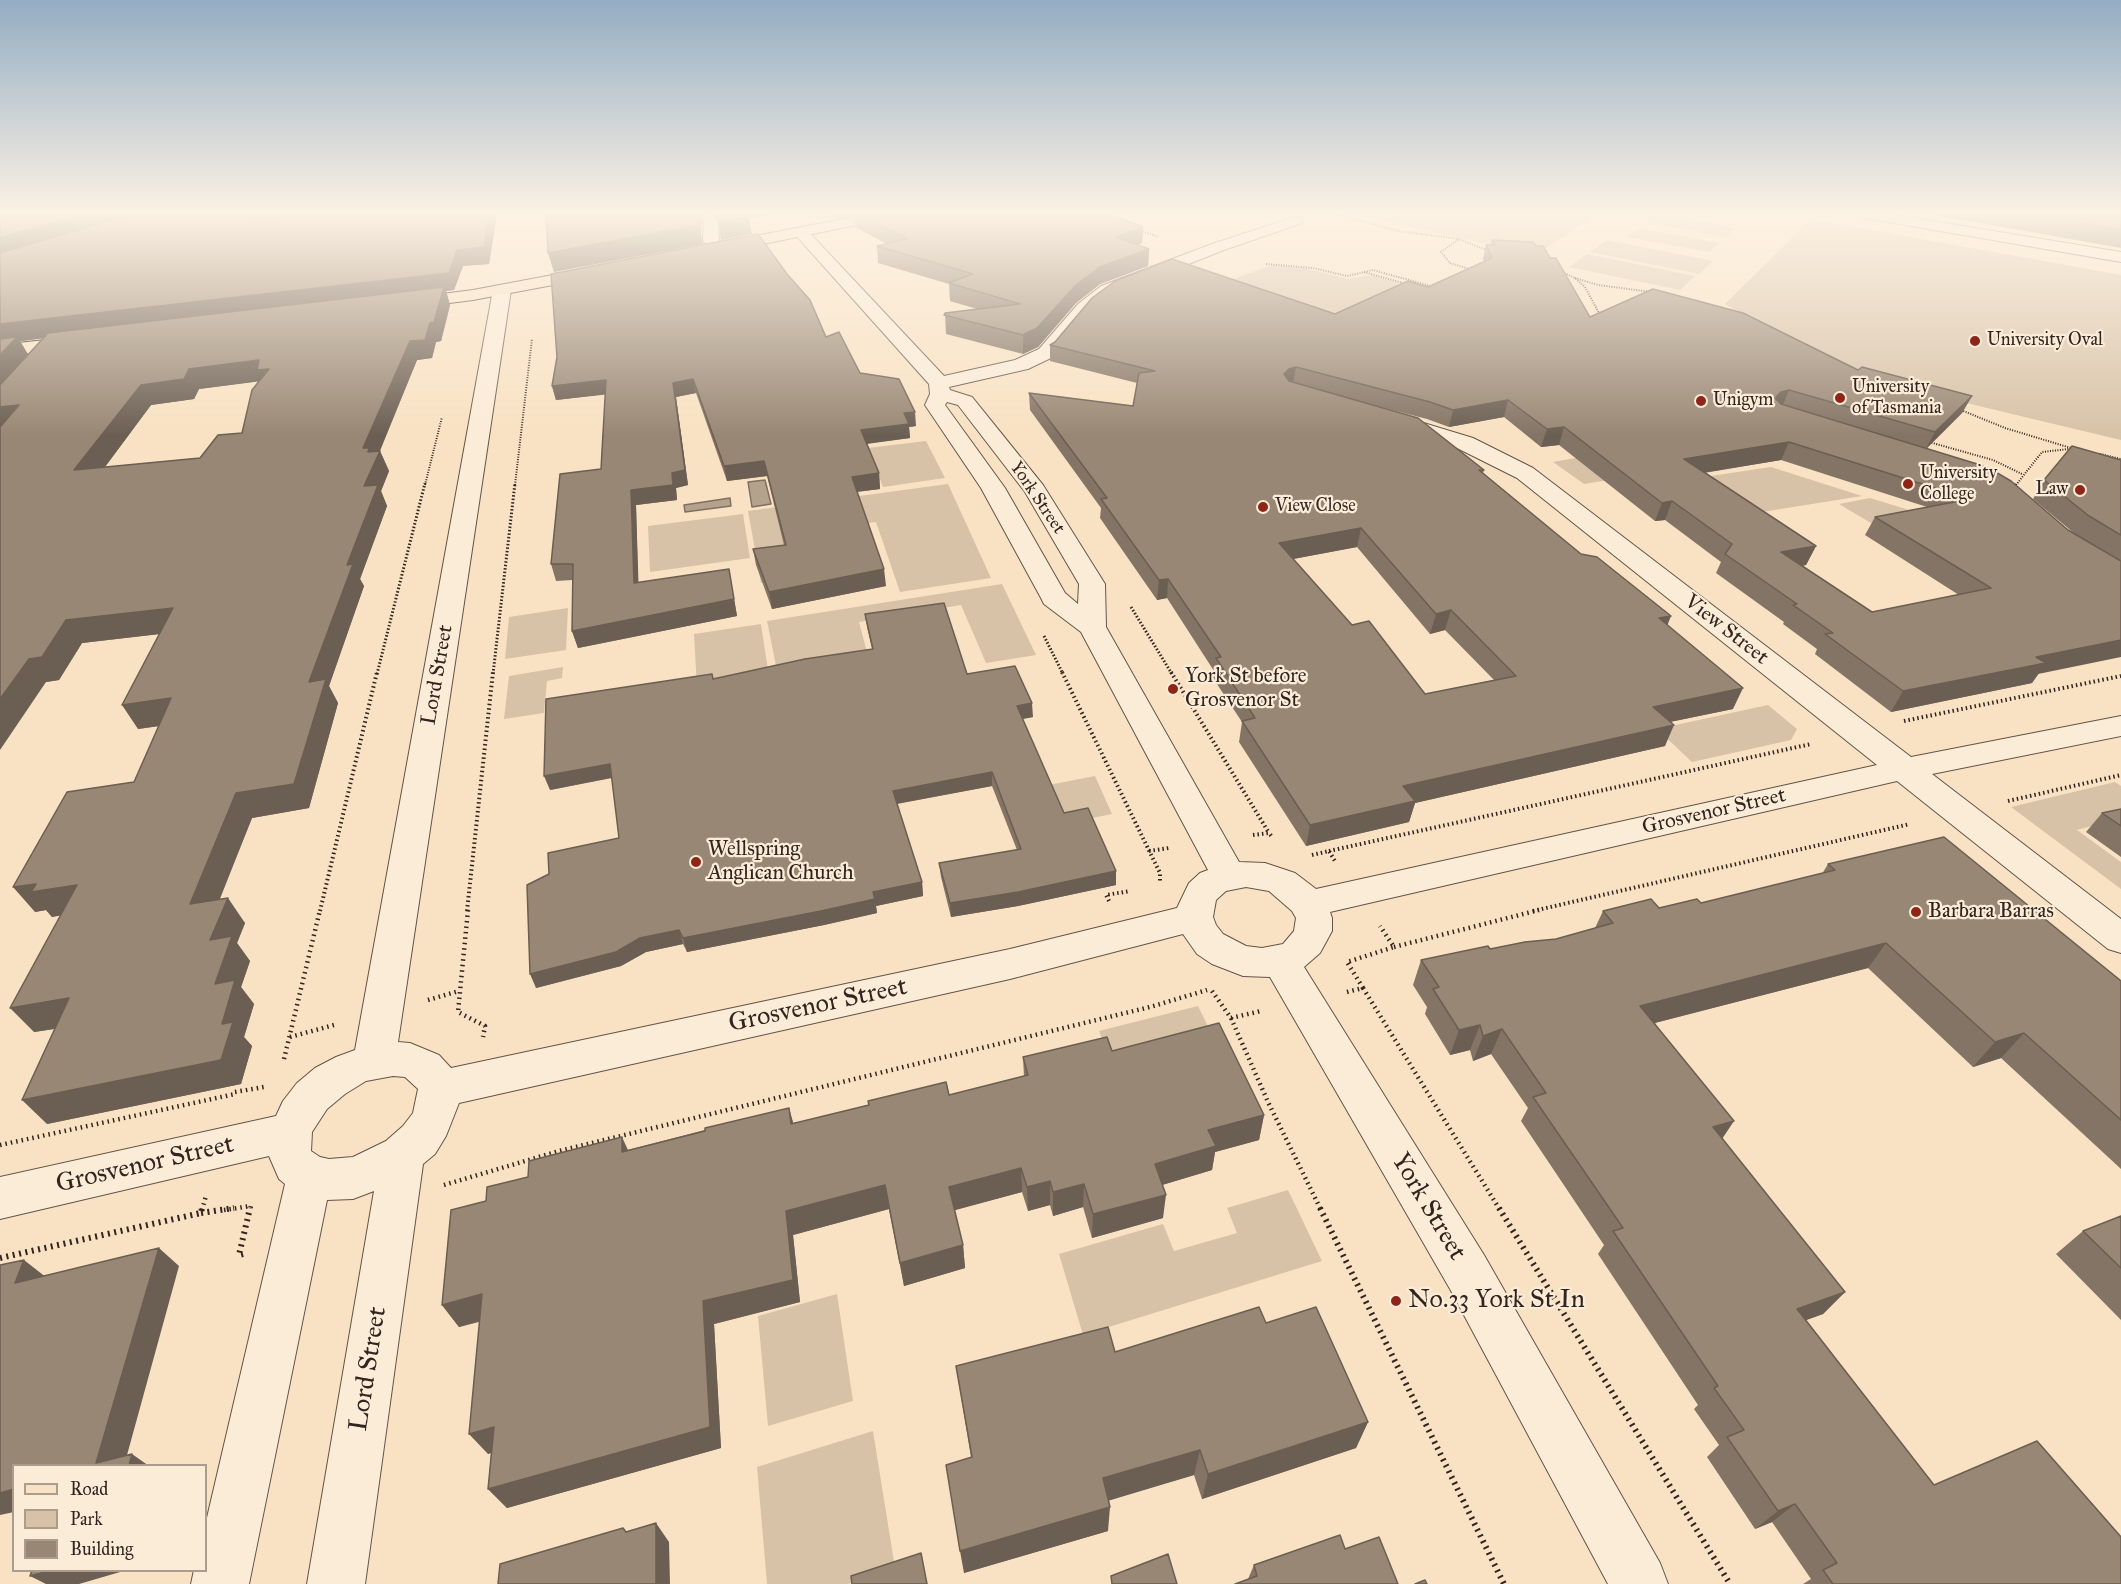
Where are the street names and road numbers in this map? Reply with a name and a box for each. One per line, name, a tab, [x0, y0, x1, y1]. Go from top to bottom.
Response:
street label: York Street	[1005, 458, 1069, 538]
street label: View Street	[1679, 589, 1773, 671]
street label: Lord Street	[417, 623, 459, 727]
street label: Grosvenor Street	[1640, 783, 1788, 841]
street label: Grosvenor Street	[726, 972, 910, 1040]
street label: Grosvenor Street	[53, 1129, 237, 1201]
street label: York Street	[1384, 1148, 1472, 1266]
street label: Lord Street	[344, 1305, 394, 1433]

